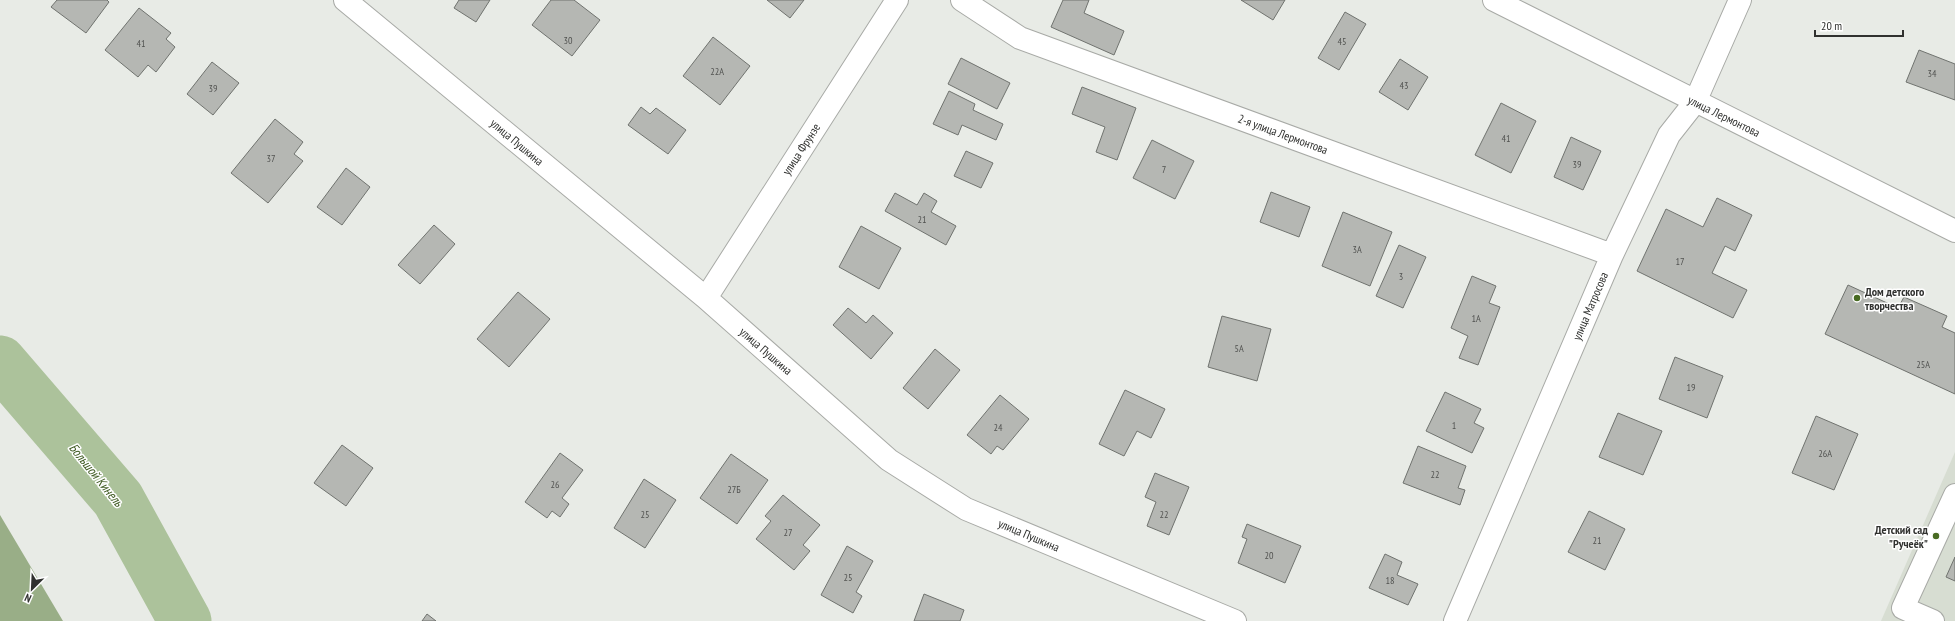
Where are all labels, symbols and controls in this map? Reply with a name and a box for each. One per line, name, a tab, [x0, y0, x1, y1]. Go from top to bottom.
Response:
scale bar	[1815, 12, 1903, 38]
text: 20 m	[1821, 18, 1842, 33]
house number: 30	[564, 34, 573, 47]
house number: 45	[1338, 35, 1347, 48]
house number: 41	[137, 37, 146, 50]
house number: 22А	[710, 65, 724, 78]
house number: 34	[1928, 67, 1937, 80]
house number: 43	[1400, 79, 1409, 92]
house number: 39	[209, 82, 218, 95]
street label: улица Лермонтова	[1685, 92, 1763, 140]
street label: 2-я улица Лермонтова	[1236, 111, 1330, 157]
street label: улица Пушкина	[487, 115, 547, 169]
street label: улица Фрунзе	[779, 120, 823, 178]
house number: 41	[1502, 132, 1511, 145]
house number: 37	[267, 152, 276, 165]
house number: 39	[1573, 158, 1582, 171]
house number: 7	[1162, 163, 1166, 176]
house number: 21	[918, 213, 927, 226]
house number: 3А	[1352, 243, 1362, 256]
house number: 17	[1676, 255, 1685, 268]
street label: улица Матросова	[1569, 269, 1611, 342]
house number: 3	[1399, 270, 1403, 283]
place label: Дом детского творчества	[1865, 284, 1925, 313]
marker: Дом детского творчества	[1852, 293, 1862, 303]
house number: 1А	[1471, 312, 1481, 325]
street label: улица Пушкина	[737, 324, 796, 378]
house number: 5А	[1234, 342, 1244, 355]
house number: 25А	[1916, 358, 1930, 371]
house number: 19	[1687, 381, 1696, 394]
house number: 1	[1452, 419, 1456, 432]
house number: 24	[994, 421, 1003, 434]
water label: Большой Кинель	[65, 440, 127, 511]
house number: 26А	[1818, 447, 1832, 460]
house number: 22	[1431, 468, 1440, 481]
house number: 26	[551, 478, 560, 491]
house number: 27Б	[727, 483, 741, 496]
house number: 25	[641, 508, 650, 521]
house number: 22	[1160, 508, 1169, 521]
street label: улица Пушкина	[996, 515, 1062, 555]
place label: Детский сад "Ручеёк"	[1875, 522, 1928, 551]
house number: 27	[784, 526, 793, 539]
marker: Детский сад "Ручеёк"	[1931, 531, 1941, 541]
house number: 21	[1593, 534, 1602, 547]
house number: 20	[1265, 549, 1274, 562]
north arrow	[12, 569, 52, 609]
house number: 25	[844, 571, 853, 584]
house number: 18	[1386, 574, 1395, 587]
text: N	[22, 591, 33, 606]

